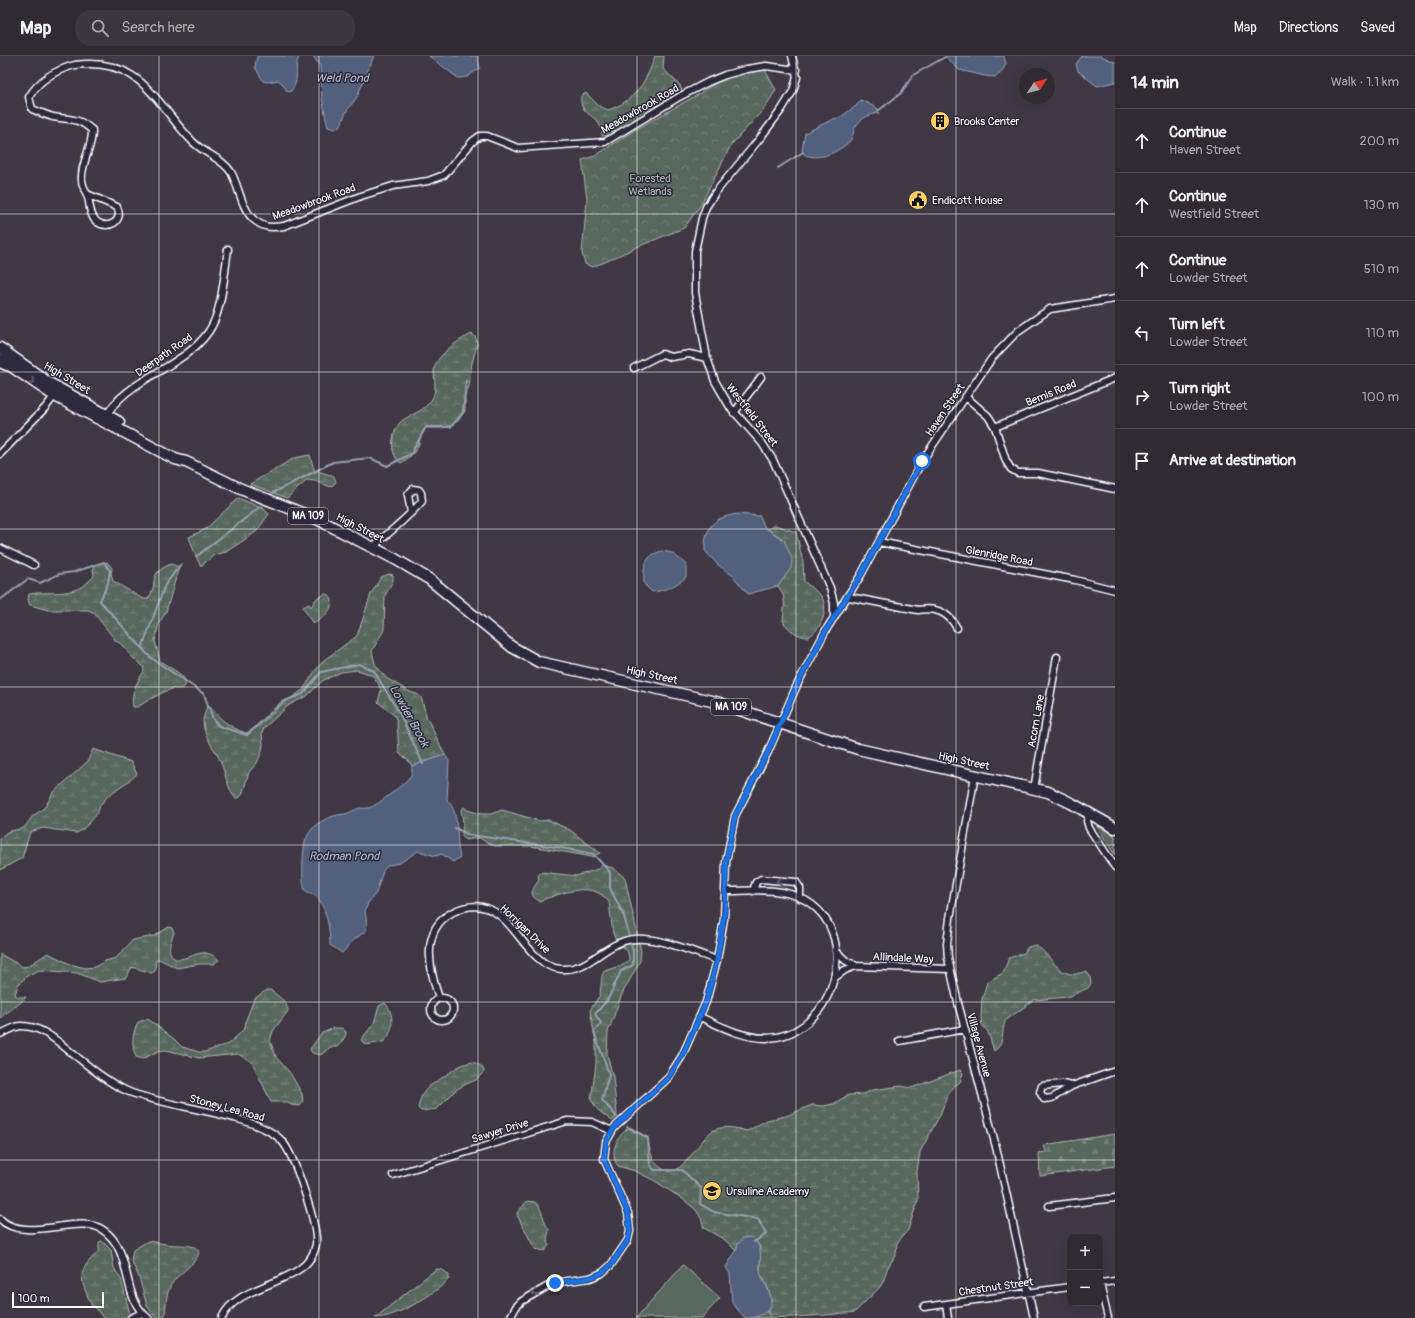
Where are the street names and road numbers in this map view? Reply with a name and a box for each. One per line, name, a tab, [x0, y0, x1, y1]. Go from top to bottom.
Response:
street label: Meadowbrook Road	[599, 81, 681, 137]
street label: Meadowbrook Road	[271, 181, 357, 223]
street label: Deerpath Road	[133, 331, 195, 379]
street label: High Street	[41, 359, 93, 397]
street label: Bemis Road	[1024, 377, 1078, 409]
street label: Westfield Street	[723, 381, 781, 449]
street label: Haven Street	[923, 381, 968, 439]
road number: MA 109	[288, 508, 328, 524]
street label: High Street	[334, 510, 387, 546]
street label: Glenridge Road	[964, 543, 1034, 569]
street label: High Street	[625, 663, 679, 687]
street label: Acorn Lane	[1025, 693, 1047, 749]
road number: MA 109	[711, 699, 751, 715]
street label: High Street	[937, 749, 991, 773]
street label: Horrigan Drive	[497, 902, 553, 957]
street label: Allindale Way	[872, 950, 934, 966]
street label: Village Avenue	[964, 1011, 994, 1079]
street label: Stoney Lea Road	[188, 1092, 266, 1124]
street label: Sawyer Drive	[470, 1116, 531, 1146]
street label: Chestnut Street	[958, 1275, 1035, 1299]

